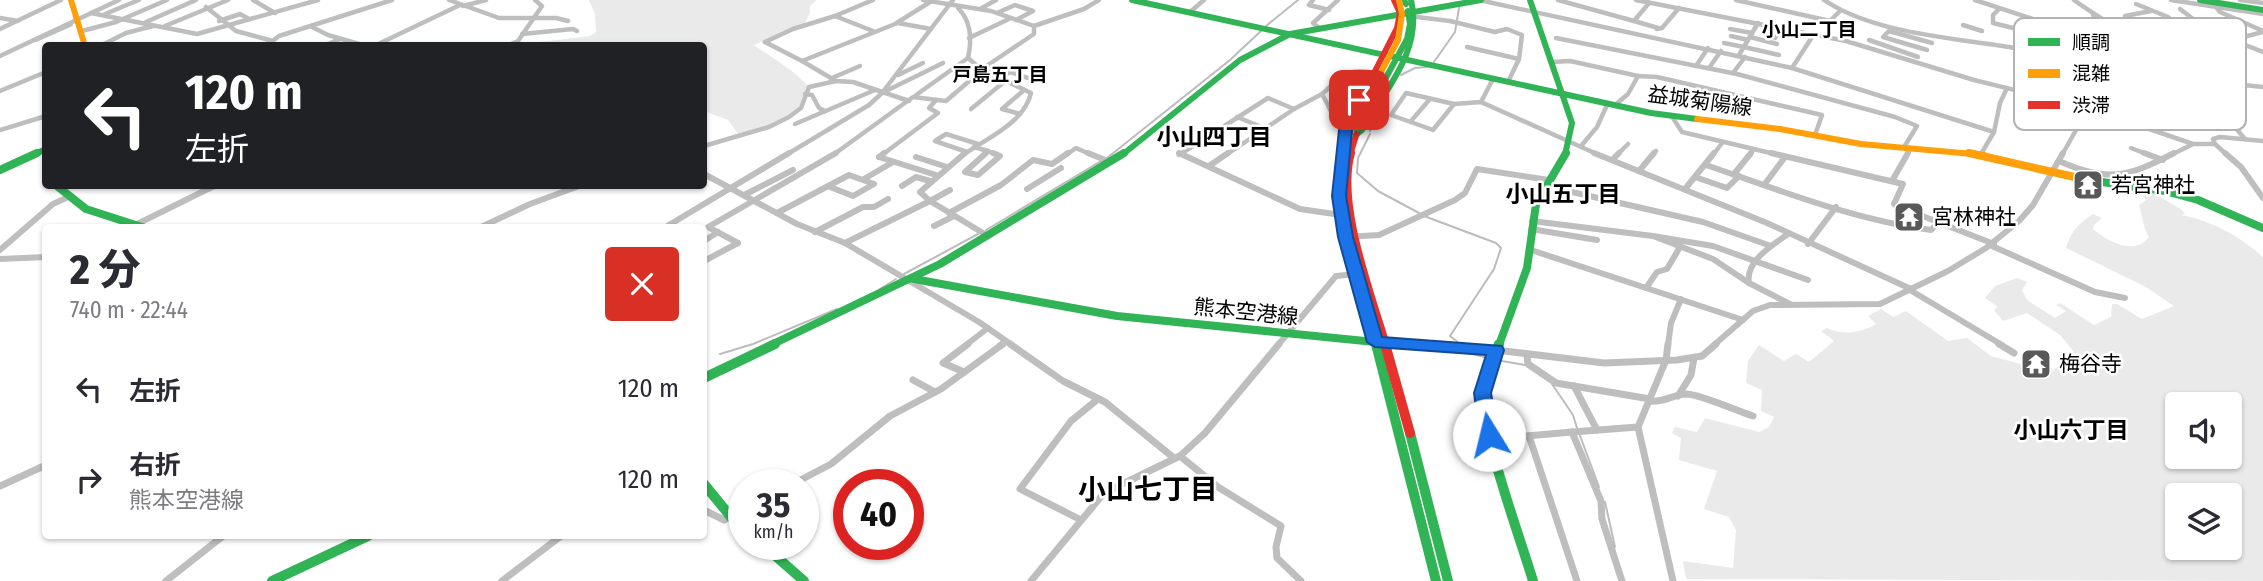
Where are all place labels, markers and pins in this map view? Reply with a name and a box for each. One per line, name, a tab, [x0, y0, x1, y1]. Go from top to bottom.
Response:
pin	[1329, 70, 1389, 130]
temple icon: 若宮神社	[2071, 168, 2105, 202]
place label: 若宮神社	[2111, 172, 2195, 198]
temple icon: 宮林神社	[1892, 200, 1926, 234]
place label: 宮林神社	[1932, 204, 2016, 230]
temple icon: 梅谷寺	[2019, 347, 2053, 381]
place label: 梅谷寺	[2059, 351, 2122, 377]

